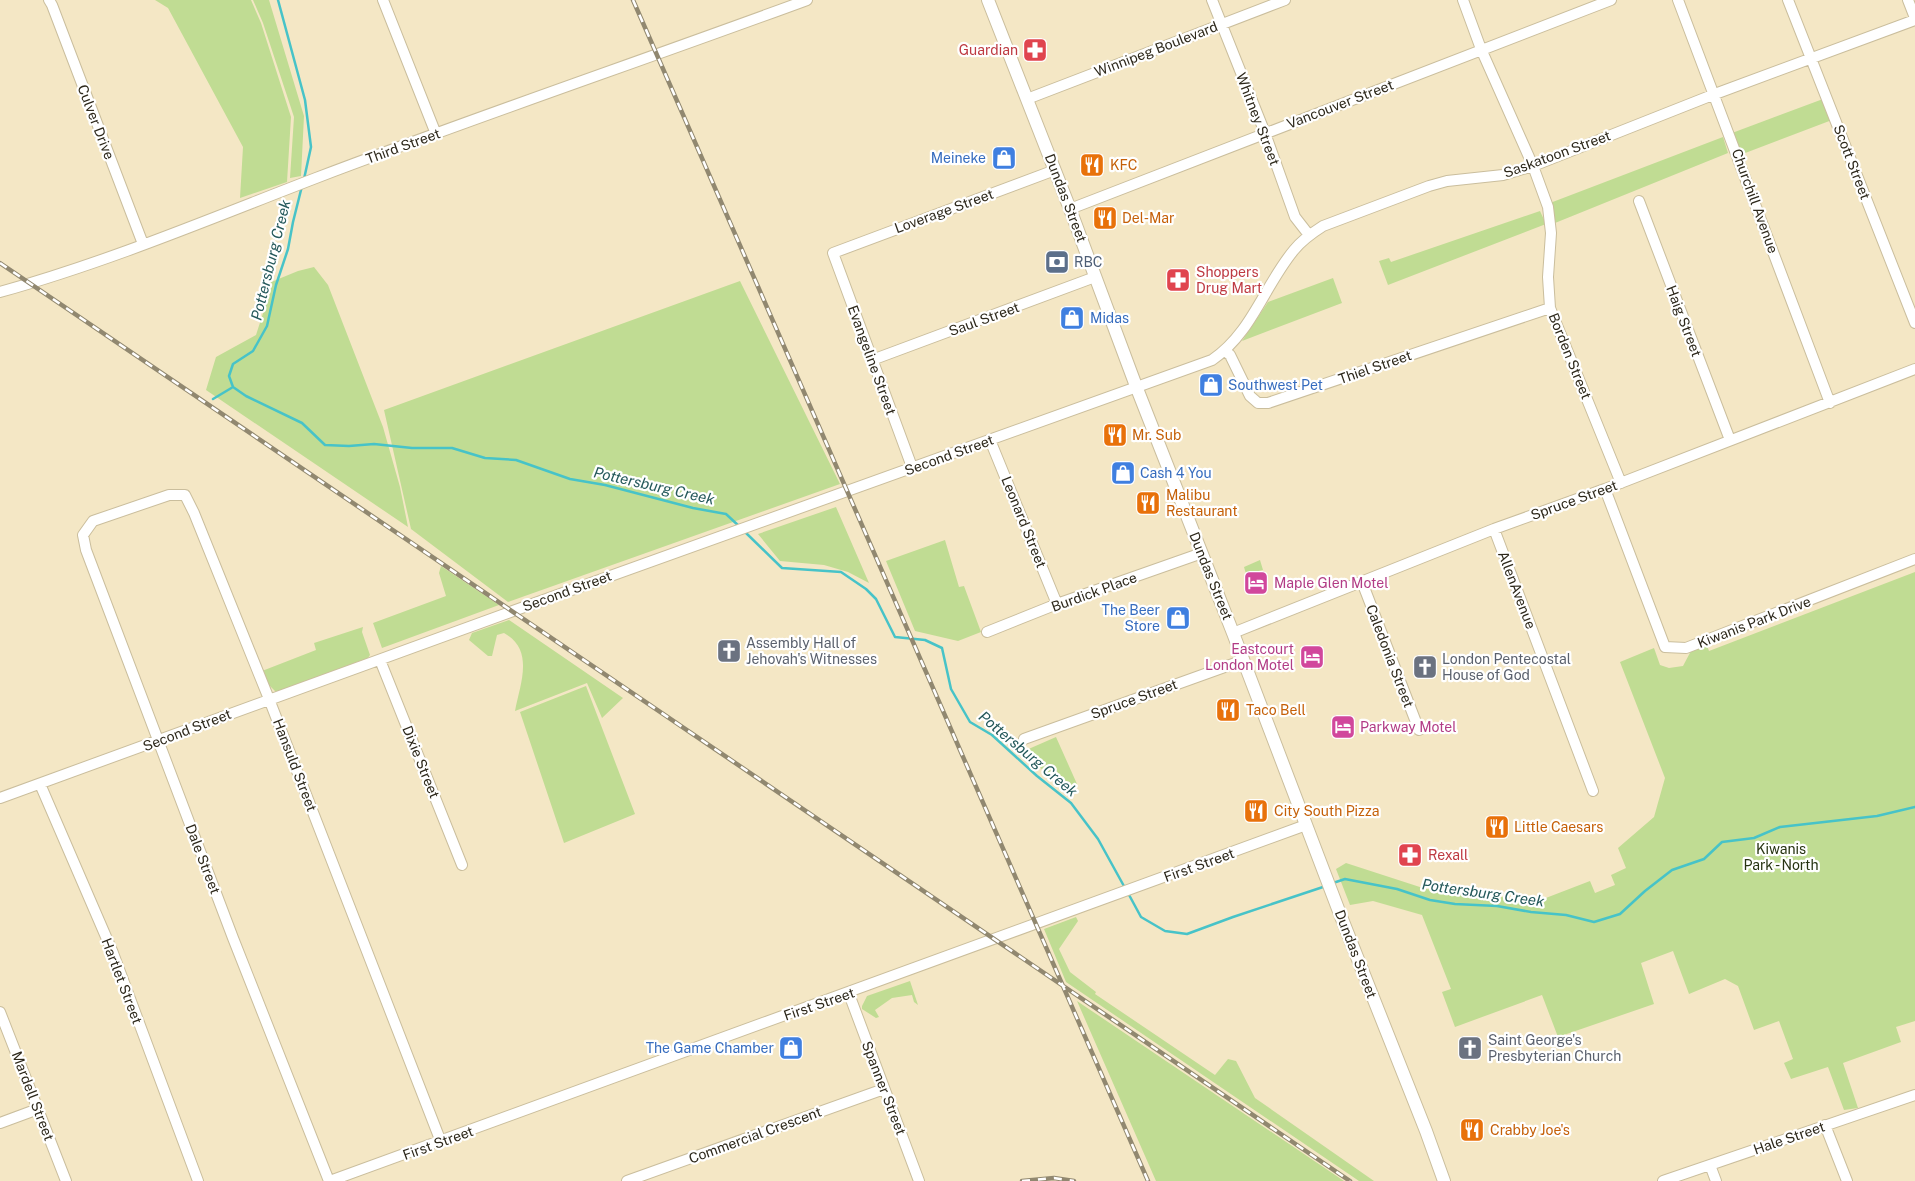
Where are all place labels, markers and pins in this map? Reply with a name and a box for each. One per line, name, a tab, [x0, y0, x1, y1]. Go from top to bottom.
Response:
pharmacy icon: Guardian	[1022, 37, 1048, 63]
place label: Guardian	[959, 42, 1018, 58]
shop icon: Meineke	[991, 145, 1017, 171]
place label: Meineke	[931, 150, 986, 166]
restaurant icon: KFC	[1079, 152, 1105, 178]
place label: KFC	[1110, 157, 1138, 173]
restaurant icon: Del-Mar	[1092, 205, 1118, 231]
place label: Del-Mar	[1122, 210, 1174, 226]
bank icon: RBC	[1044, 249, 1070, 275]
place label: RBC	[1074, 254, 1102, 270]
place label: Shoppers Drug Mart	[1196, 264, 1262, 296]
pharmacy icon: Shoppers Drug Mart	[1165, 267, 1191, 293]
shop icon: Midas	[1059, 305, 1085, 331]
place label: Midas	[1090, 310, 1129, 326]
shop icon: Southwest Pet	[1198, 372, 1224, 398]
place label: Southwest Pet	[1228, 377, 1323, 393]
restaurant icon: Mr. Sub	[1102, 422, 1128, 448]
place label: Mr. Sub	[1132, 427, 1181, 443]
shop icon: Cash 4 You	[1110, 460, 1136, 486]
place label: Cash 4 You	[1140, 465, 1212, 481]
place label: Malibu Restaurant	[1166, 487, 1238, 519]
restaurant icon: Malibu Restaurant	[1135, 490, 1161, 516]
hotel icon: Maple Glen Motel	[1243, 570, 1269, 596]
place label: Maple Glen Motel	[1274, 575, 1388, 591]
place label: The Beer Store	[1102, 602, 1160, 634]
shop icon: The Beer Store	[1165, 605, 1191, 631]
place label: Assembly Hall of Jehovah's Witnesses	[746, 635, 877, 667]
church icon: Assembly Hall of Jehovah's Witnesses	[716, 638, 742, 664]
place label: Eastcourt London Motel	[1205, 641, 1294, 673]
hotel icon: Eastcourt London Motel	[1299, 644, 1325, 670]
place label: London Pentecostal House of God	[1442, 651, 1571, 683]
church icon: London Pentecostal House of God	[1412, 654, 1438, 680]
restaurant icon: Taco Bell	[1215, 697, 1241, 723]
place label: Taco Bell	[1246, 702, 1306, 718]
hotel icon: Parkway Motel	[1330, 714, 1356, 740]
place label: Parkway Motel	[1360, 719, 1456, 735]
restaurant icon: City South Pizza	[1243, 798, 1269, 824]
place label: City South Pizza	[1274, 803, 1380, 819]
restaurant icon: Little Caesars	[1484, 814, 1510, 840]
place label: Little Caesars	[1514, 819, 1603, 835]
pharmacy icon: Rexall	[1397, 842, 1423, 868]
place label: Rexall	[1428, 847, 1468, 863]
place label: Saint George's Presbyterian Church	[1488, 1032, 1621, 1064]
shop icon: The Game Chamber	[778, 1035, 804, 1061]
church icon: Saint George's Presbyterian Church	[1457, 1035, 1483, 1061]
place label: The Game Chamber	[646, 1040, 774, 1056]
restaurant icon: Crabby Joe's	[1459, 1117, 1485, 1143]
place label: Crabby Joe's	[1490, 1122, 1570, 1138]

